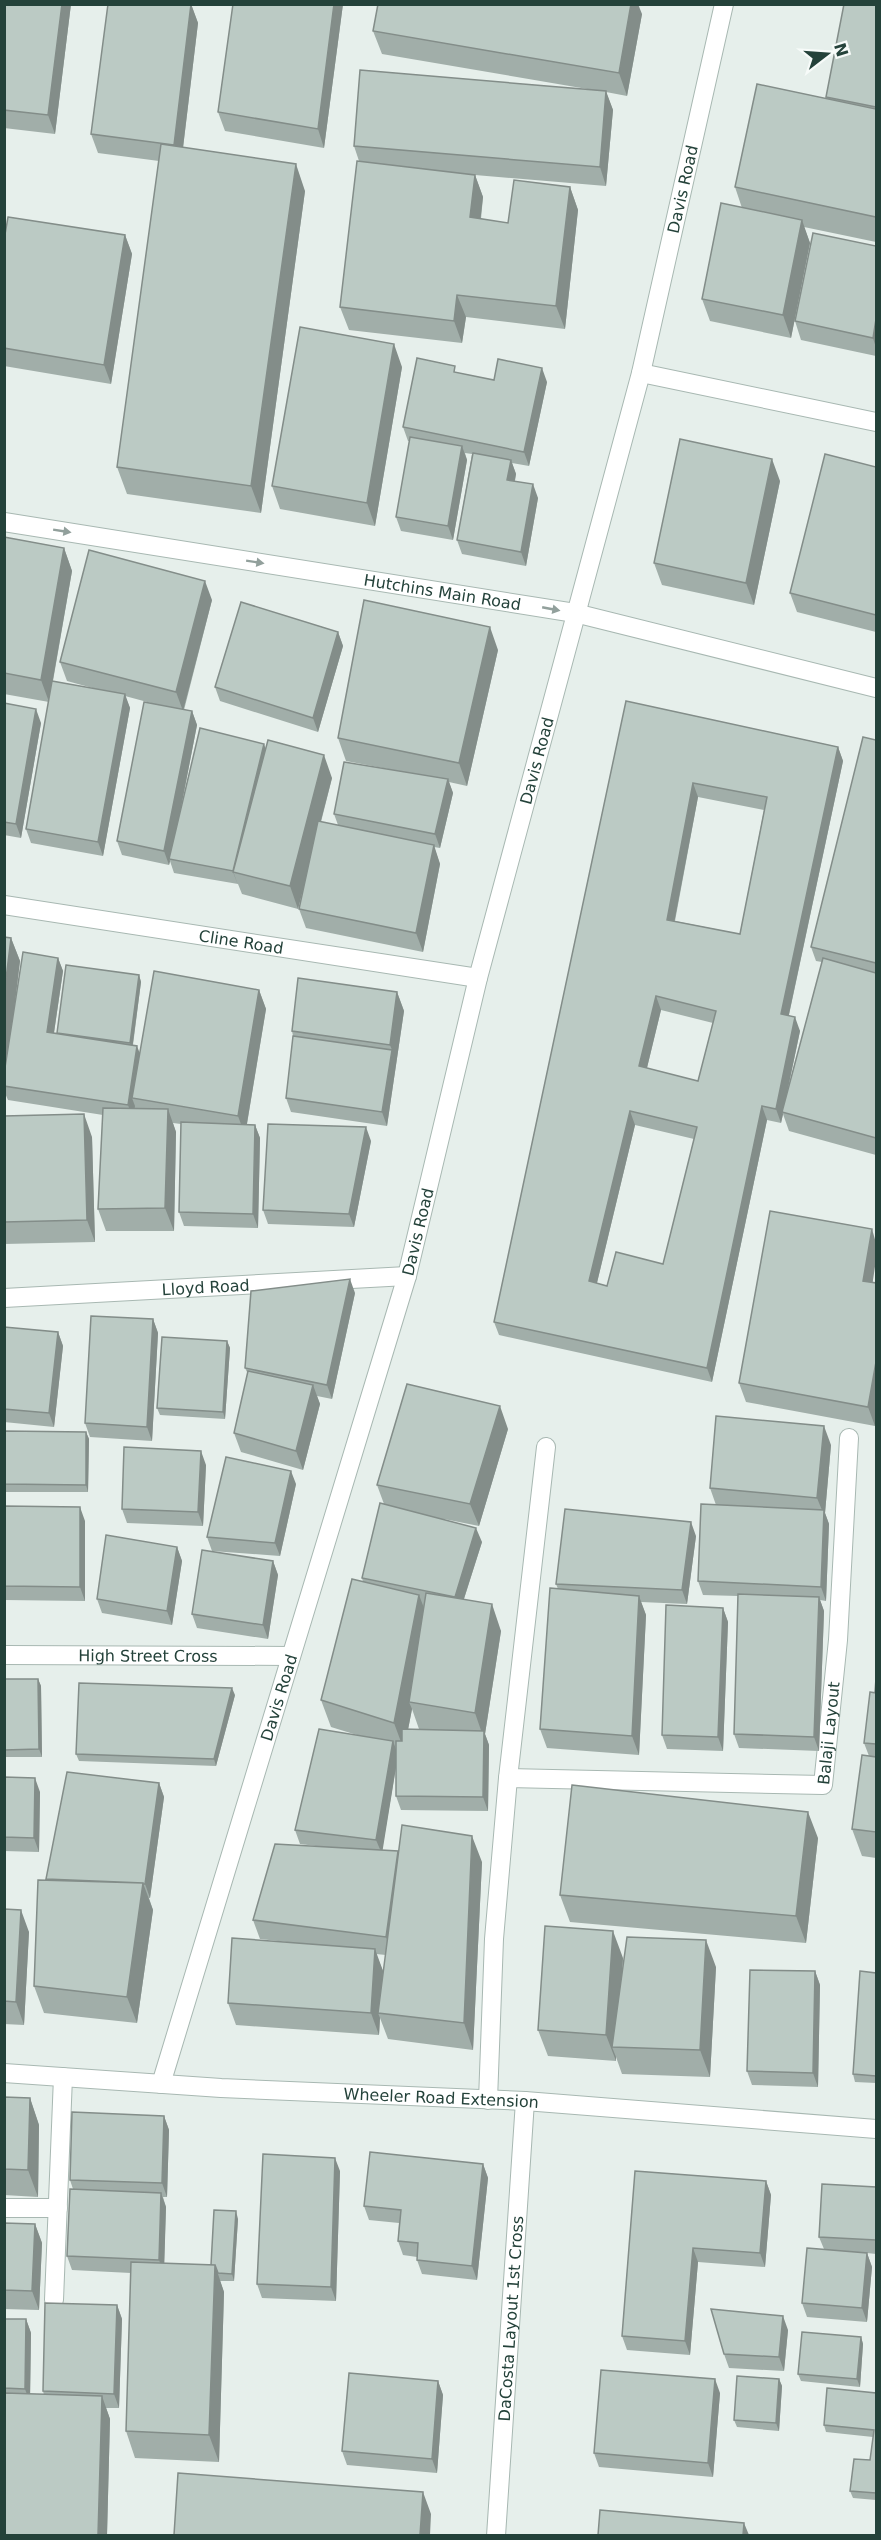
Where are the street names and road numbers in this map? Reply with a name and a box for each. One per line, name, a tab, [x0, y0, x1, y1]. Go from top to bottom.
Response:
street label: Davis Road	[663, 143, 701, 235]
street label: Hutchins Main Road	[363, 570, 522, 614]
street label: Davis Road	[516, 715, 557, 806]
street label: Cline Road	[198, 926, 285, 957]
street label: Davis Road	[398, 1186, 437, 1278]
street label: Lloyd Road	[161, 1275, 250, 1299]
street label: High Street Cross	[78, 1646, 218, 1665]
street label: Davis Road	[257, 1652, 301, 1743]
street label: Balaji Layout	[814, 1681, 843, 1786]
street label: Wheeler Road Extension	[343, 2084, 540, 2112]
street label: DaCosta Layout 1st Cross	[494, 2215, 527, 2422]

